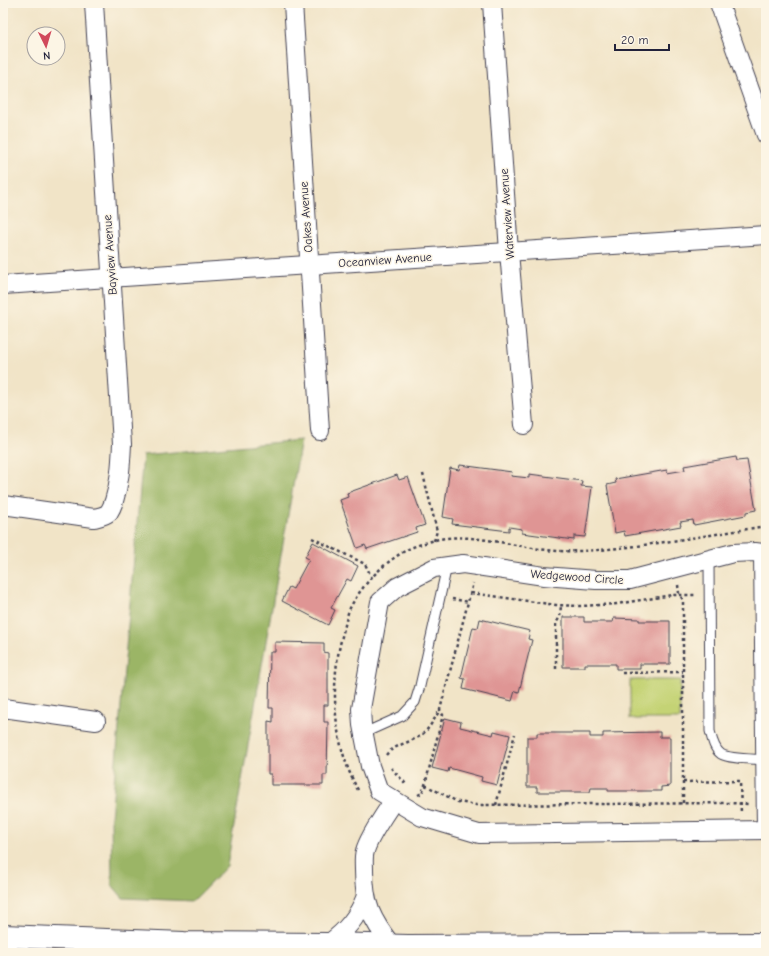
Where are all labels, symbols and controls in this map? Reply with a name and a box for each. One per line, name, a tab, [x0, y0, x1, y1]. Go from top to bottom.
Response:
north arrow	[26, 26, 66, 66]
scale bar	[615, 26, 669, 52]
text: 20 m	[621, 33, 649, 47]
text: N	[43, 49, 51, 62]
street label: Waterview Avenue	[497, 168, 517, 260]
street label: Oakes Avenue	[297, 181, 315, 253]
street label: Bayview Avenue	[100, 214, 120, 296]
street label: Oceanview Avenue	[338, 250, 432, 270]
street label: Wedgewood Circle	[530, 567, 624, 587]

